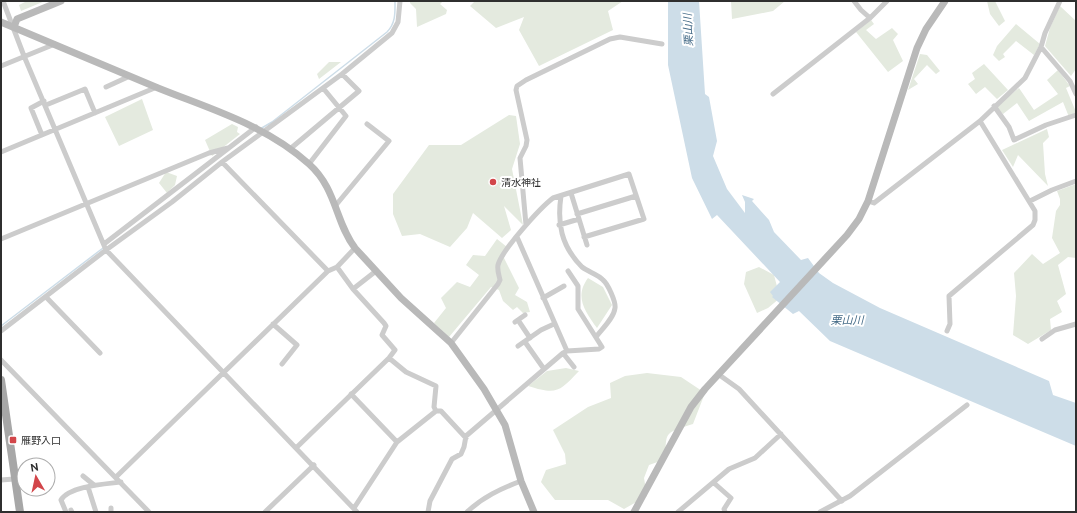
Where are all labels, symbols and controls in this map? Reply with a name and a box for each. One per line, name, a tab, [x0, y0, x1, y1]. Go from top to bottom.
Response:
water label: 栗山川	[681, 12, 695, 47]
marker: 清水神社	[488, 177, 498, 187]
place label: 清水神社	[501, 177, 541, 188]
water label: 栗山川	[831, 314, 864, 326]
marker: 雁野入口	[8, 435, 18, 445]
place label: 雁野入口	[21, 435, 61, 446]
north arrow	[16, 457, 56, 497]
text: N	[29, 461, 39, 474]

